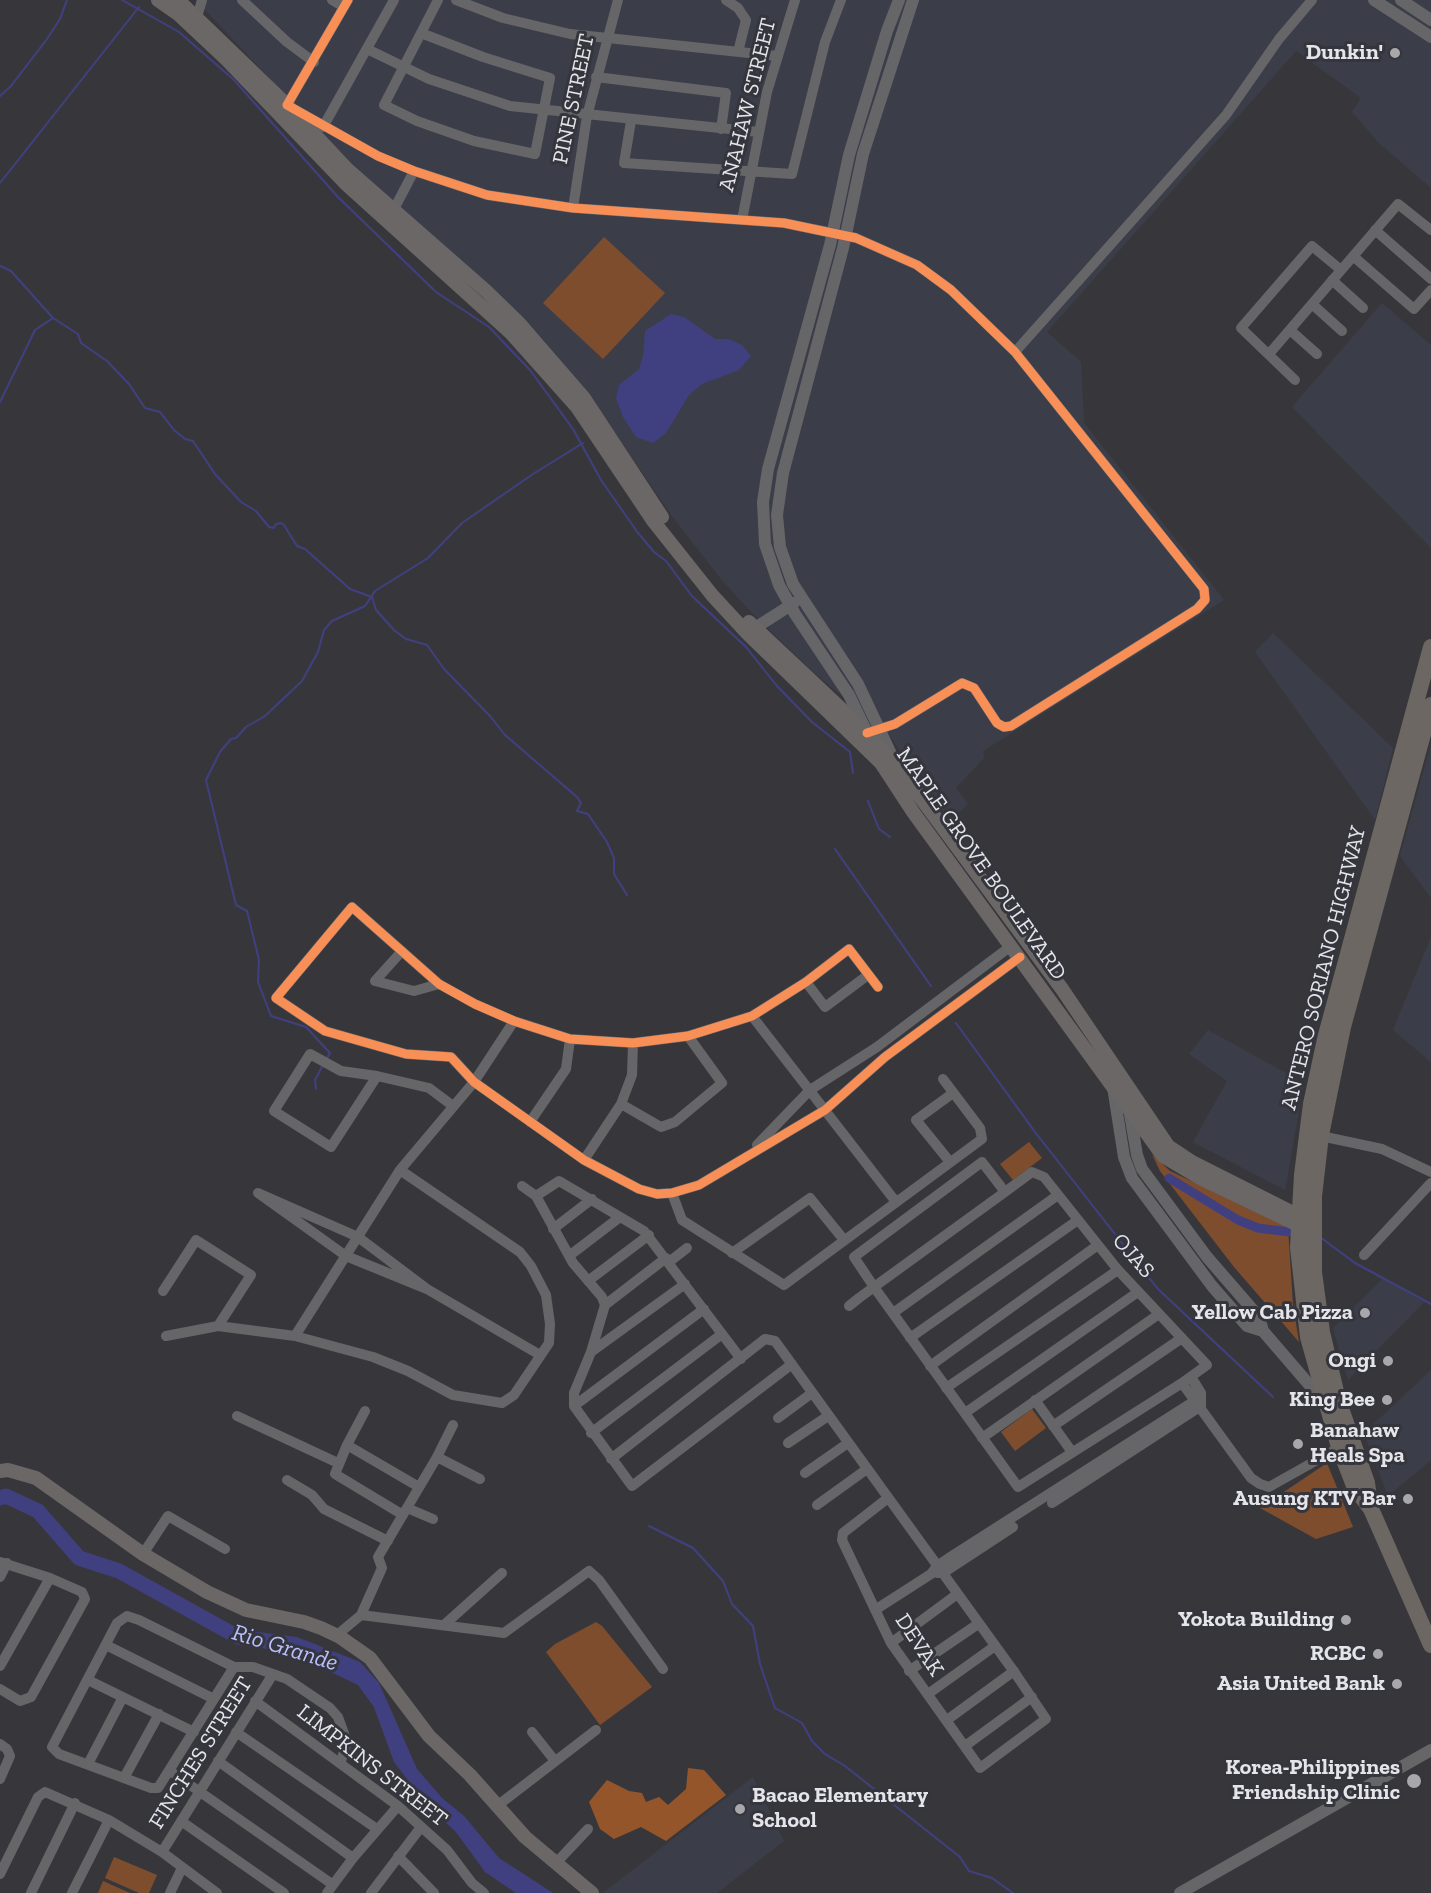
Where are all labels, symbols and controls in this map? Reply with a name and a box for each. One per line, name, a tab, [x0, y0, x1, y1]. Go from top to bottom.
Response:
street label: ANAHAW STREET	[714, 16, 782, 194]
street label: PINE STREET	[547, 32, 601, 166]
place label: Dunkin'	[1306, 40, 1383, 66]
marker: Dunkin'	[1388, 46, 1402, 60]
street label: MAPLE GROVE BOULEVARD	[890, 742, 1072, 986]
street label: ANTERO SORIANO HIGHWAY	[1276, 823, 1372, 1113]
street label: OJAS	[1106, 1228, 1160, 1284]
place label: Yellow Cab Pizza	[1192, 1300, 1353, 1326]
marker: Yellow Cab Pizza	[1358, 1306, 1372, 1320]
place label: Ongi	[1328, 1348, 1376, 1374]
marker: Ongi	[1381, 1354, 1395, 1368]
place label: King Bee	[1289, 1387, 1375, 1413]
marker: King Bee	[1380, 1393, 1394, 1407]
place label: Banahaw Heals Spa	[1310, 1418, 1405, 1470]
marker: Banahaw Heals Spa	[1291, 1437, 1305, 1451]
place label: Ausung KTV Bar	[1233, 1486, 1396, 1512]
marker: Ausung KTV Bar	[1401, 1492, 1415, 1506]
place label: Yokota Building	[1178, 1607, 1334, 1633]
street label: DEVAK	[889, 1609, 949, 1681]
marker: Yokota Building	[1339, 1613, 1353, 1627]
water label: Rio Grande	[229, 1618, 341, 1678]
place label: RCBC	[1310, 1641, 1366, 1667]
marker: RCBC	[1371, 1647, 1385, 1661]
place label: Asia United Bank	[1217, 1671, 1385, 1697]
street label: FINCHES STREET	[144, 1672, 258, 1834]
marker: Asia United Bank	[1390, 1677, 1404, 1691]
street label: LIMPKINS STREET	[292, 1699, 452, 1833]
place label: Korea-Philippines Friendship Clinic	[1225, 1755, 1400, 1807]
marker: Korea-Philippines Friendship Clinic	[1405, 1772, 1423, 1790]
place label: Bacao Elementary School	[752, 1783, 928, 1834]
marker: Bacao Elementary School	[733, 1802, 747, 1816]

